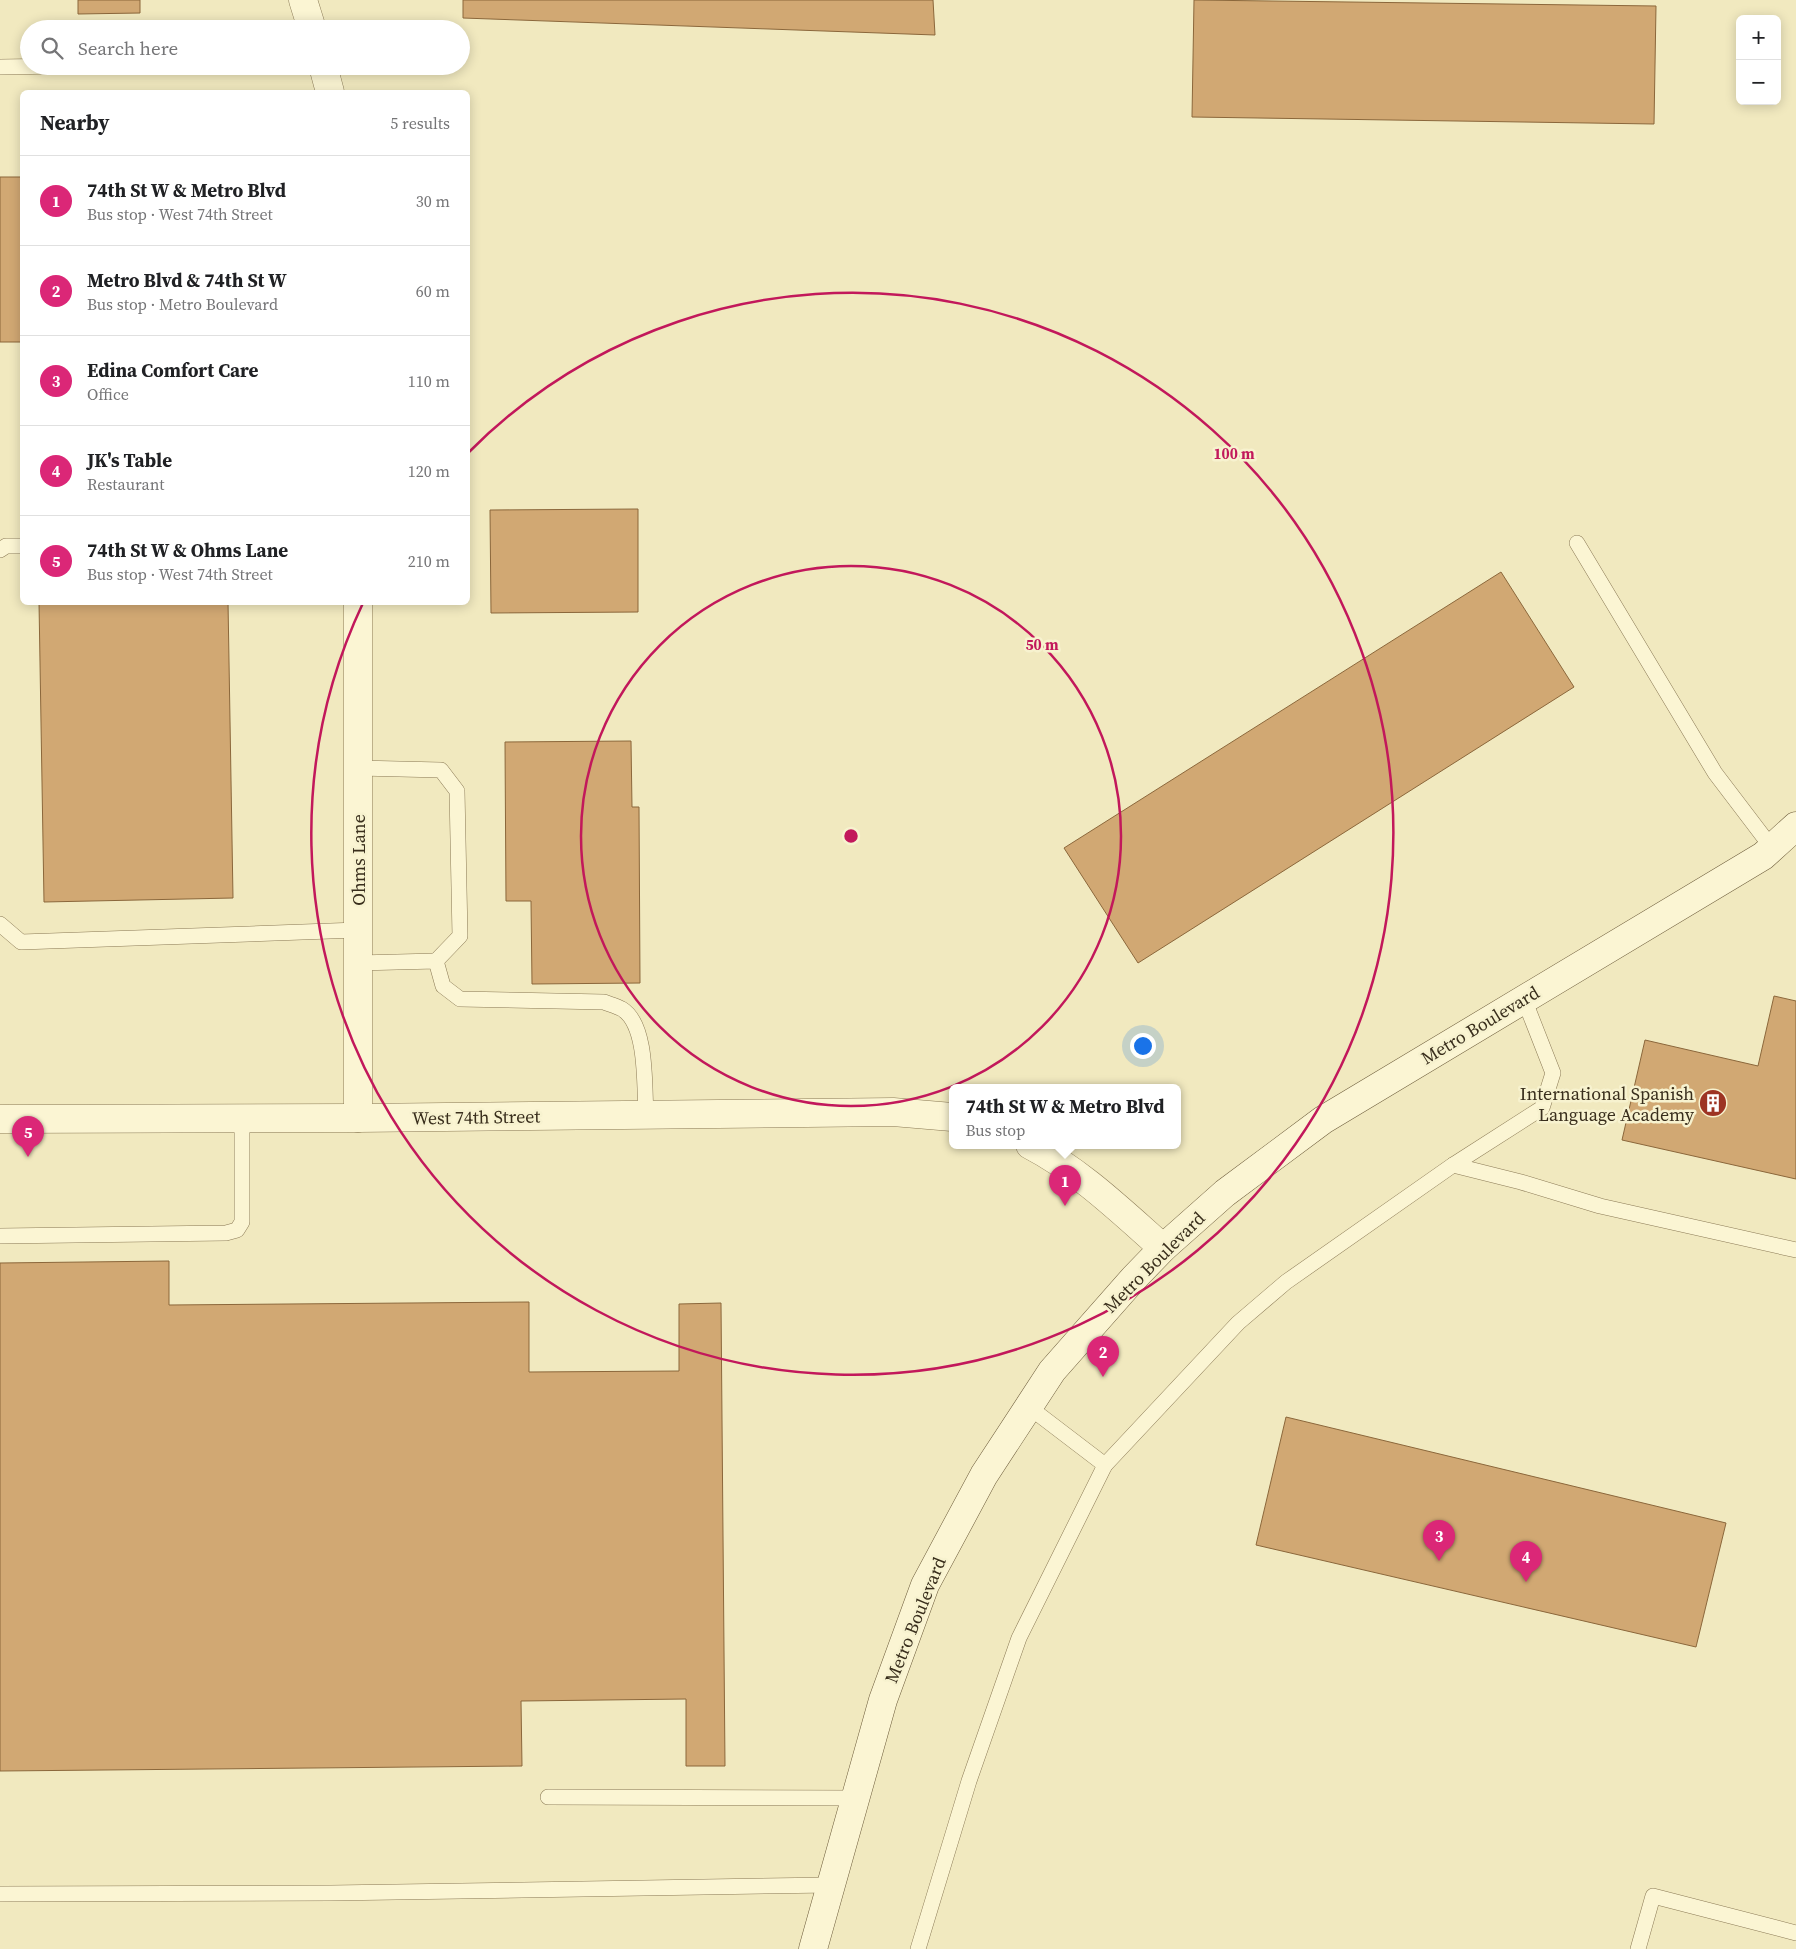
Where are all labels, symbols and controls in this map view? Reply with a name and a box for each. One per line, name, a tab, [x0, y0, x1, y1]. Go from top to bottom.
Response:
map controls	[1736, 15, 1781, 105]
button: +	[1736, 15, 1781, 60]
search box	[20, 20, 470, 75]
icon: search	[38, 34, 66, 62]
text: Search here	[78, 35, 178, 61]
button: −	[1736, 60, 1781, 105]
text: Nearby	[40, 108, 110, 137]
text: 5 results	[390, 112, 450, 134]
text: 74th St W & Metro Blvd	[87, 177, 286, 203]
text: 1	[52, 190, 60, 212]
text: 30 m	[416, 190, 450, 212]
text: Bus stop · West 74th Street	[87, 203, 273, 225]
text: Metro Blvd & 74th St W	[87, 267, 287, 293]
text: 2	[52, 280, 60, 302]
text: 60 m	[416, 280, 450, 302]
text: Bus stop · Metro Boulevard	[87, 293, 278, 315]
text: Edina Comfort Care	[87, 357, 258, 383]
text: 3	[52, 370, 60, 392]
text: 110 m	[408, 370, 450, 392]
text: Office	[87, 383, 129, 405]
text: 100 m	[1213, 443, 1255, 464]
text: JK's Table	[87, 447, 172, 473]
text: 4	[52, 460, 60, 482]
text: 120 m	[408, 460, 450, 482]
text: Restaurant	[87, 473, 165, 495]
text: 74th St W & Ohms Lane	[87, 537, 288, 563]
text: 5	[52, 550, 60, 572]
text: 210 m	[408, 550, 450, 572]
text: Bus stop · West 74th Street	[87, 563, 273, 585]
text: 50 m	[1025, 634, 1059, 655]
street label: Ohms Lane	[346, 814, 371, 906]
centre of rings	[842, 827, 860, 845]
street label: Metro Boulevard	[1416, 980, 1544, 1070]
your location	[1130, 1033, 1156, 1059]
place label: International Spanish Language Academy	[1520, 1081, 1695, 1127]
popup	[949, 1084, 1181, 1149]
building icon: International Spanish Language Academy	[1698, 1088, 1728, 1118]
text: 74th St W & Metro Blvd	[965, 1093, 1165, 1119]
street label: West 74th Street	[412, 1103, 541, 1131]
pin: 5	[12, 1116, 44, 1157]
text: Bus stop	[965, 1119, 1025, 1141]
pin: 1	[1049, 1165, 1081, 1206]
street label: Metro Boulevard	[1098, 1206, 1210, 1318]
pin: 2	[1087, 1336, 1119, 1377]
pin: 3	[1423, 1520, 1455, 1561]
pin: 4	[1510, 1541, 1542, 1582]
street label: Metro Boulevard	[878, 1553, 952, 1687]

